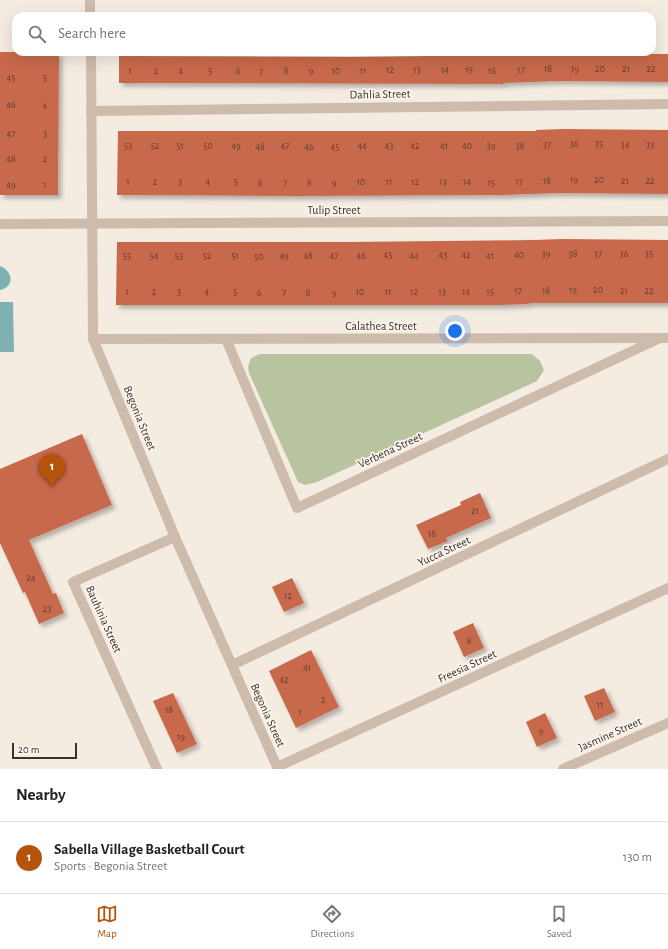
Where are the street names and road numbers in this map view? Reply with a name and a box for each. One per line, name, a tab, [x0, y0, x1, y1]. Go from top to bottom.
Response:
street label: Dahlia Street	[349, 87, 411, 101]
street label: Tulip Street	[307, 204, 361, 216]
street label: Calathea Street	[345, 320, 417, 332]
street label: Begonia Street	[122, 384, 158, 452]
street label: Verbena Street	[356, 430, 424, 470]
street label: Yucca Street	[416, 534, 472, 568]
street label: Bauhinia Street	[84, 584, 124, 655]
street label: Freesia Street	[436, 647, 498, 685]
street label: Begonia Street	[249, 681, 287, 749]
street label: Jasmine Street	[577, 715, 644, 753]

